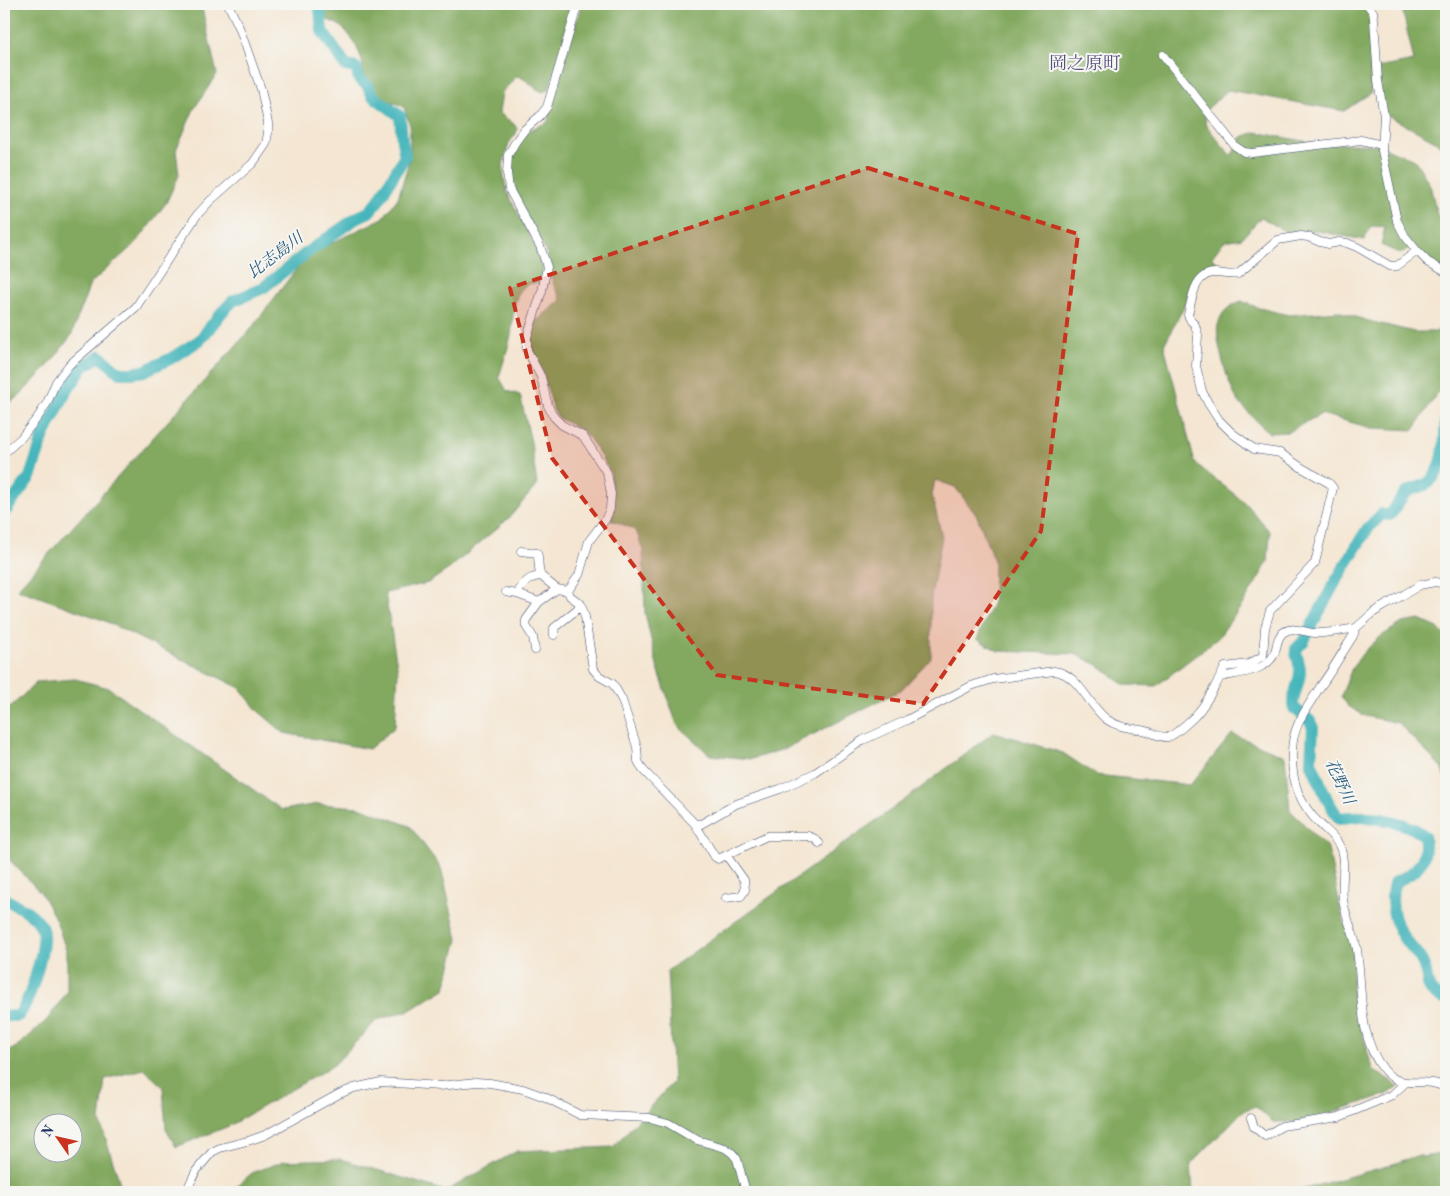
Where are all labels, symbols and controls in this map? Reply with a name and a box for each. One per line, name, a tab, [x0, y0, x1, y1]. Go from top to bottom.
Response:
district label: 岡之原町	[1049, 54, 1121, 73]
water label: 比志島川	[244, 228, 308, 282]
water label: 花野川	[1322, 756, 1359, 809]
north arrow	[32, 1114, 82, 1164]
text: N	[39, 1123, 57, 1140]

